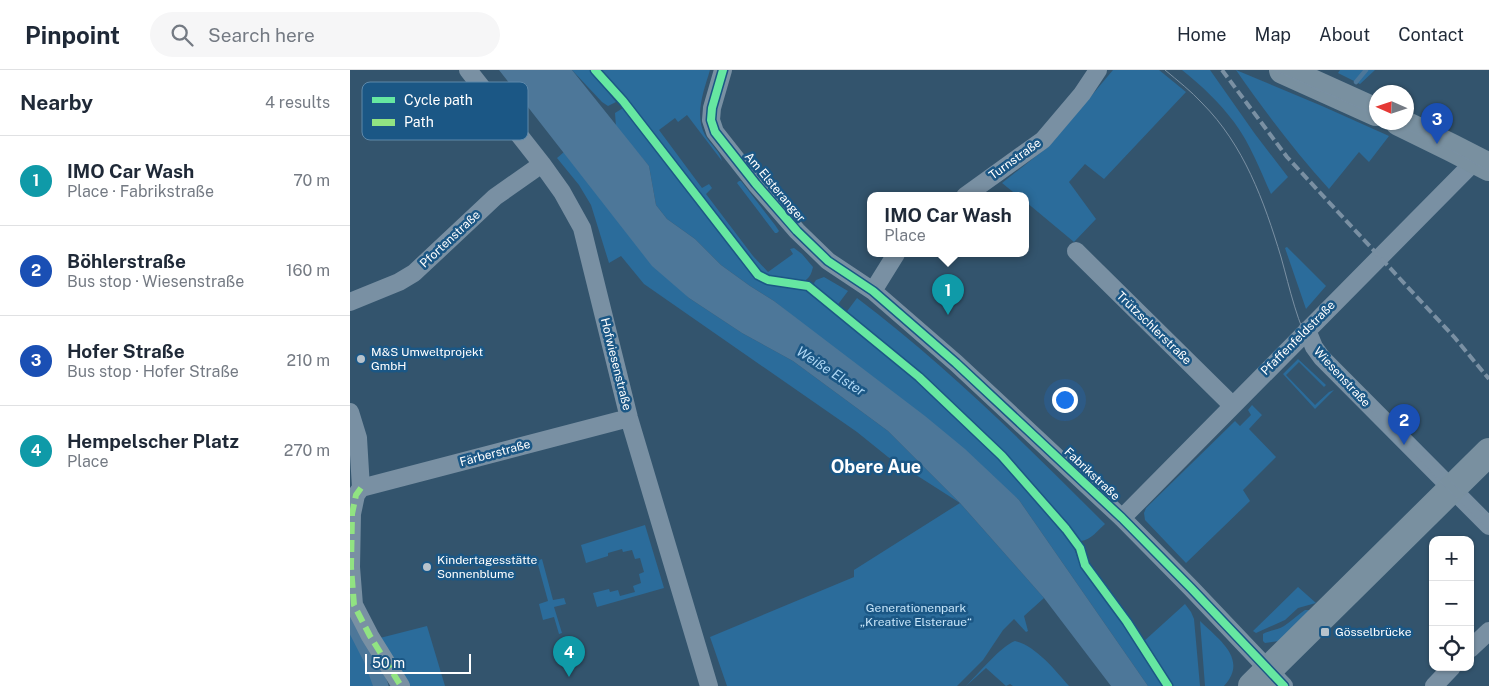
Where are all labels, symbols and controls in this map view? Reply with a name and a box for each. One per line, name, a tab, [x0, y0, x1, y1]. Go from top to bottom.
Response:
search box	[150, 12, 500, 57]
text: Pinpoint	[25, 21, 120, 49]
icon: search	[168, 21, 196, 49]
text: Search here	[208, 24, 315, 46]
text: Home	[1177, 24, 1227, 45]
text: Map	[1255, 24, 1291, 45]
text: About	[1319, 24, 1370, 45]
text: Contact	[1398, 24, 1464, 45]
legend	[362, 82, 528, 140]
north arrow	[1369, 85, 1414, 130]
text: Nearby	[20, 90, 93, 115]
text: Cycle path	[404, 92, 473, 108]
text: 4 results	[265, 93, 330, 112]
pin: 3	[1421, 103, 1453, 144]
text: Path	[404, 114, 434, 130]
street label: Turnstraße	[986, 135, 1044, 182]
street label: Am Elsteranger	[742, 149, 808, 225]
text: IMO Car Wash	[67, 160, 194, 182]
text: 1	[33, 171, 39, 190]
text: 70 m	[293, 171, 330, 190]
text: Place · Fabrikstraße	[67, 182, 214, 201]
popup	[867, 192, 1029, 257]
text: IMO Car Wash	[884, 204, 1012, 226]
street label: Pfortenstraße	[417, 207, 483, 271]
text: Place	[884, 226, 926, 245]
text: Böhlerstraße	[67, 250, 186, 272]
text: 2	[31, 261, 41, 280]
text: 160 m	[286, 261, 330, 280]
text: Bus stop · Wiesenstraße	[67, 272, 244, 291]
pin: 1	[932, 274, 964, 315]
street label: Trützschlerstraße	[1114, 289, 1194, 367]
street label: Pfaffenfeldstraße	[1258, 298, 1338, 378]
street label: Hofwiesenstraße	[598, 316, 634, 412]
text: Hofer Straße	[67, 340, 185, 362]
water label: Weiße Elster	[794, 343, 869, 400]
street label: Wiesenstraße	[1311, 344, 1373, 410]
place label: M&S Umweltprojekt GmbH	[371, 345, 484, 373]
text: 3	[31, 351, 41, 370]
text: 210 m	[286, 351, 330, 370]
marker: M&S Umweltprojekt GmbH	[355, 353, 367, 365]
text: Bus stop · Hofer Straße	[67, 362, 239, 381]
your location	[1052, 387, 1078, 413]
pin: 2	[1388, 404, 1420, 445]
text: Hempelscher Platz	[67, 430, 239, 452]
street label: Färberstraße	[458, 437, 532, 469]
text: 4	[31, 441, 41, 460]
text: 270 m	[284, 441, 330, 460]
street label: Fabrikstraße	[1061, 445, 1123, 503]
text: Place	[67, 452, 109, 471]
district label: Obere Aue	[831, 456, 921, 477]
map controls	[1429, 536, 1474, 671]
button: +	[1429, 536, 1474, 581]
place label: Kindertagesstätte Sonnenblume	[437, 553, 537, 581]
marker: Kindertagesstätte Sonnenblume	[421, 561, 433, 573]
button: −	[1429, 581, 1474, 626]
park label: Generationenpark „Kreative Elsteraue“	[860, 601, 972, 629]
place label: Gösselbrücke	[1335, 625, 1412, 639]
marker: Gösselbrücke	[1319, 626, 1331, 638]
button: locate	[1429, 626, 1474, 671]
pin: 4	[553, 636, 585, 677]
scale bar	[365, 651, 471, 674]
text: 50 m	[372, 655, 405, 671]

